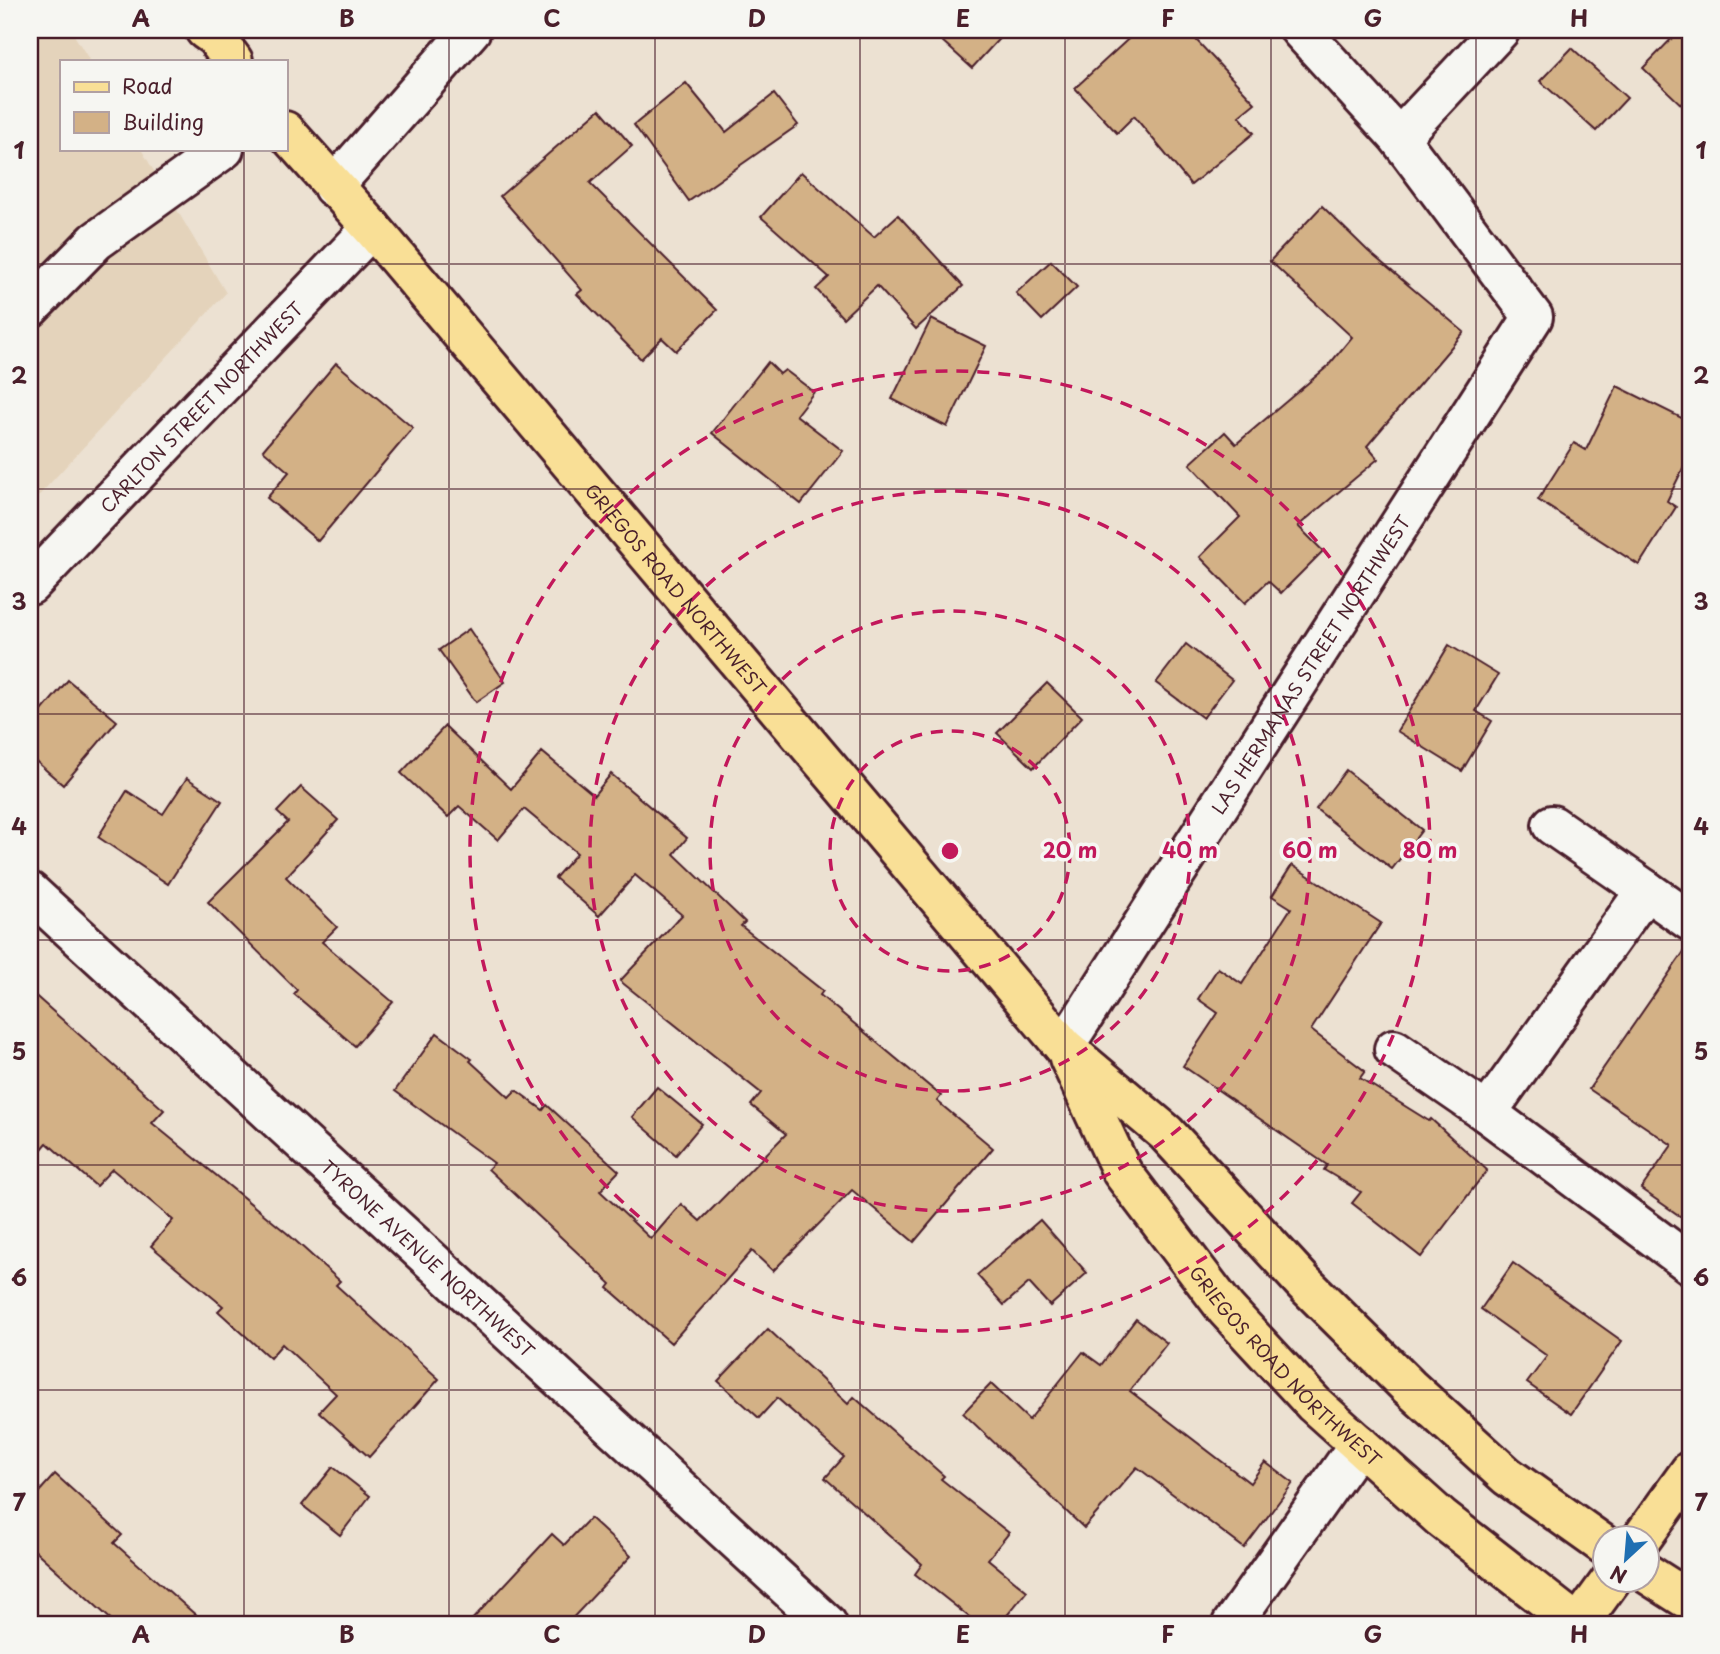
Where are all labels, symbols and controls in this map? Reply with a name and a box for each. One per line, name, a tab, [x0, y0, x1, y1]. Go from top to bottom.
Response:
text: A	[132, 0, 150, 35]
text: B	[339, 0, 355, 35]
text: C	[543, 0, 561, 35]
text: D	[748, 0, 766, 35]
text: E	[956, 0, 970, 35]
text: F	[1161, 0, 1175, 35]
text: G	[1364, 0, 1382, 35]
text: H	[1570, 0, 1588, 35]
legend	[60, 60, 287, 150]
text: Road	[122, 69, 173, 101]
text: Building	[122, 105, 204, 137]
text: 1	[14, 132, 25, 167]
text: 1	[1696, 132, 1707, 167]
street label: CARLTON STREET NORTHWEST	[93, 295, 309, 518]
text: 2	[11, 357, 27, 392]
text: 2	[1693, 357, 1709, 392]
street label: GRIEGOS ROAD NORTHWEST	[580, 477, 774, 700]
street label: LAS HERMANAS STREET NORTHWEST	[1204, 509, 1416, 819]
text: 3	[11, 583, 27, 618]
text: 3	[1693, 583, 1709, 618]
text: 4	[11, 808, 27, 843]
text: 4	[1693, 808, 1709, 843]
text: 20 m	[1043, 833, 1097, 865]
text: 40 m	[1162, 833, 1218, 865]
text: 60 m	[1282, 833, 1338, 865]
text: 80 m	[1403, 833, 1457, 865]
centre of rings	[938, 839, 962, 863]
text: 5	[12, 1033, 26, 1068]
text: 5	[1694, 1033, 1708, 1068]
street label: TYRONE AVENUE NORTHWEST	[316, 1153, 542, 1363]
text: 6	[11, 1259, 27, 1294]
street label: GRIEGOS ROAD NORTHWEST	[1184, 1259, 1388, 1473]
text: 6	[1693, 1259, 1709, 1294]
text: 7	[12, 1484, 26, 1519]
text: 7	[1694, 1484, 1708, 1519]
north arrow	[1590, 1524, 1660, 1594]
text: N	[1605, 1559, 1631, 1591]
text: A	[132, 1616, 150, 1651]
text: B	[339, 1616, 355, 1651]
text: C	[543, 1616, 561, 1651]
text: D	[748, 1616, 766, 1651]
text: E	[956, 1616, 970, 1651]
text: F	[1161, 1616, 1175, 1651]
text: G	[1364, 1616, 1382, 1651]
text: H	[1570, 1616, 1588, 1651]

